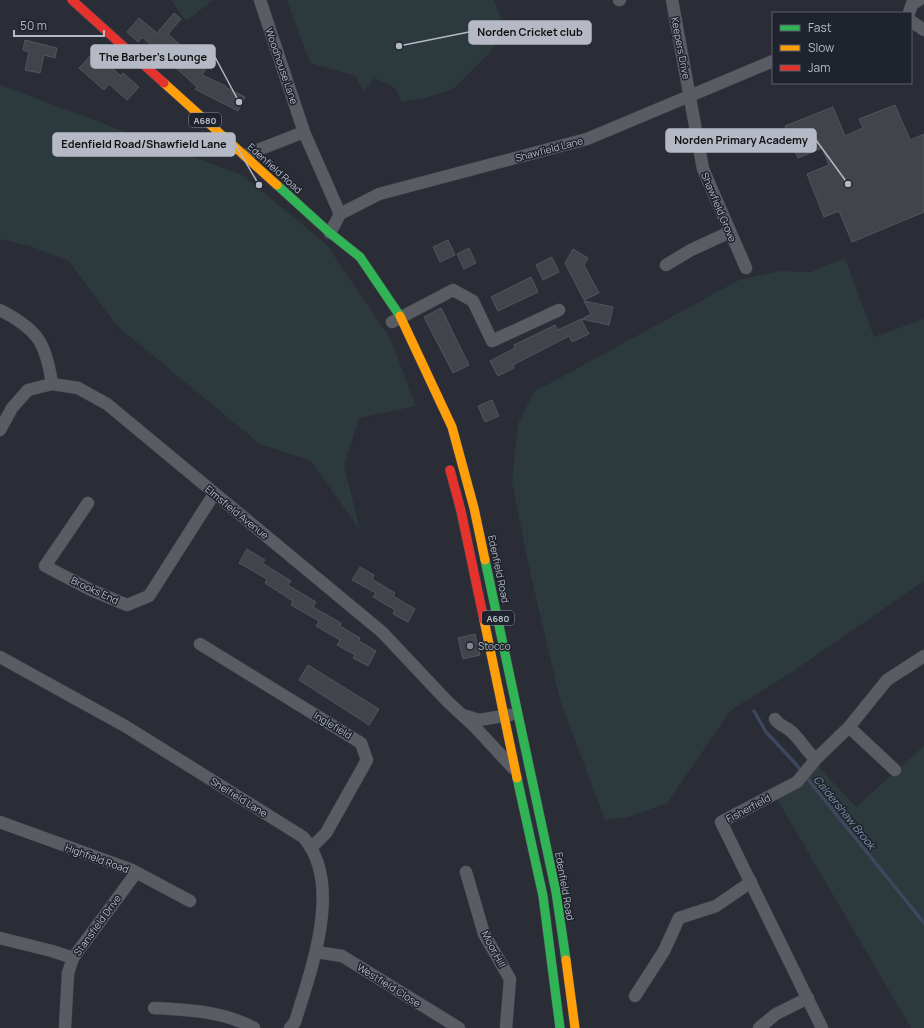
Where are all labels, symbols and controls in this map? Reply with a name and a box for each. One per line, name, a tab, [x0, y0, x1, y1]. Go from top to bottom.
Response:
scale bar	[14, 12, 104, 38]
legend	[772, 12, 912, 84]
street label: Keepers Drive	[668, 16, 694, 80]
text: 50 m	[20, 17, 47, 34]
text: Fast	[808, 19, 832, 36]
callout: Norden Cricket club	[469, 21, 591, 44]
text: Norden Cricket club	[477, 24, 583, 39]
street label: Woodhouse Lane	[262, 26, 302, 106]
text: Slow	[808, 39, 834, 56]
callout: The Barber's Lounge	[91, 45, 215, 68]
text: The Barber's Lounge	[99, 49, 207, 64]
text: Jam	[808, 59, 830, 76]
road number: A680	[189, 113, 221, 127]
callout: Norden Primary Academy	[666, 129, 816, 152]
text: Norden Primary Academy	[674, 132, 809, 147]
callout: Edenfield Road/Shawfield Lane	[53, 133, 235, 156]
street label: Shawfield Lane	[514, 133, 585, 165]
text: Edenfield Road/Shawfield Lane	[61, 136, 227, 151]
street label: Edenfield Road	[245, 140, 305, 196]
street label: Shawfield Grove	[698, 170, 740, 244]
street label: Elmsfield Avenue	[202, 482, 272, 542]
street label: Edenfield Road	[485, 534, 513, 604]
street label: Brooks End	[69, 573, 121, 607]
road number: A680	[482, 611, 514, 625]
place label: Stocco	[478, 639, 511, 653]
marker: Stocco	[465, 641, 475, 651]
street label: Inglefield	[311, 708, 355, 742]
water label: Caldershaw Brook	[810, 772, 880, 853]
street label: Shelfield Lane	[208, 774, 270, 820]
street label: Fisherfield	[723, 790, 773, 825]
street label: Highfield Road	[63, 840, 131, 876]
street label: Edenfield Road	[552, 851, 578, 921]
street label: Stansfield Drive	[70, 891, 124, 958]
street label: Moor Hill	[478, 928, 510, 970]
street label: Westfield Close	[355, 960, 424, 1010]

